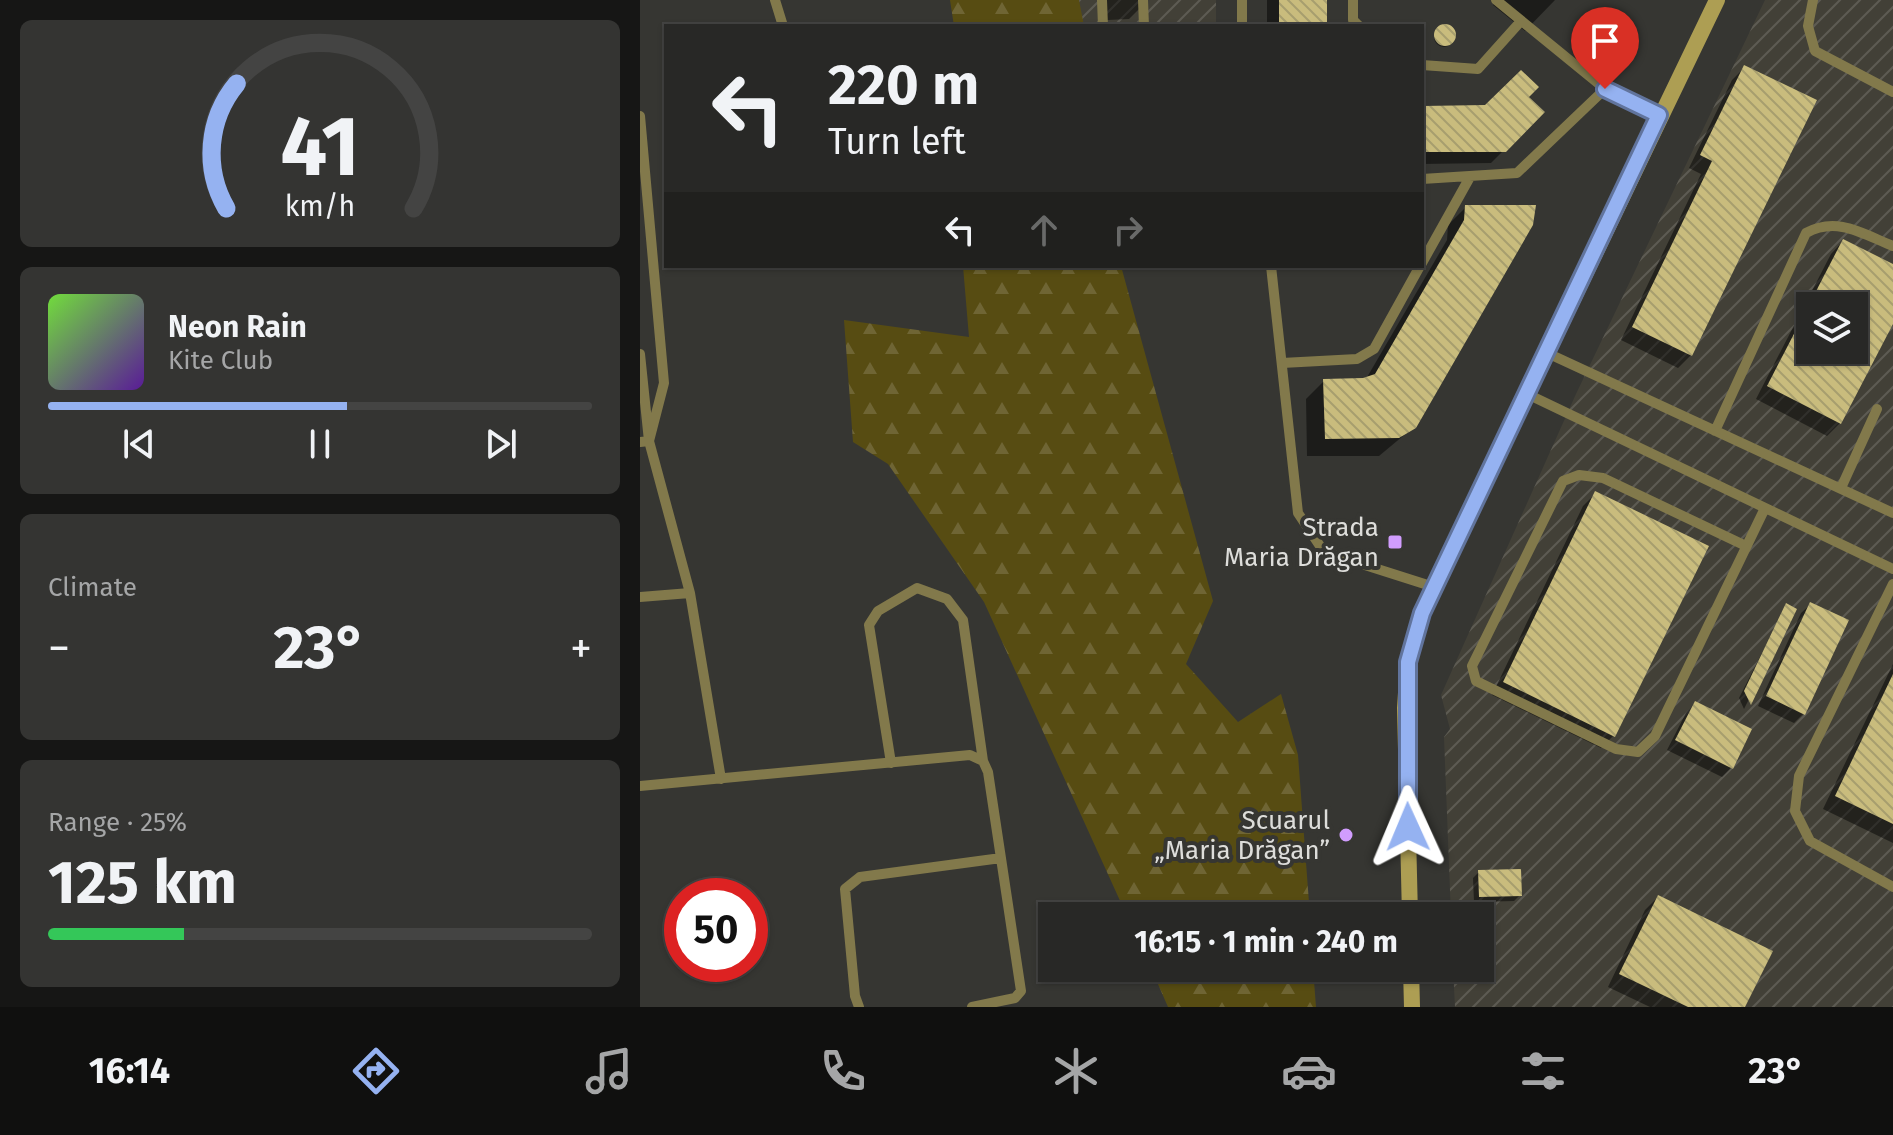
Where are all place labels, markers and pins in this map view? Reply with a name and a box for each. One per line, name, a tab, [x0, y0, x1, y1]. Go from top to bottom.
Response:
pin	[1571, 7, 1639, 89]
place label: Strada Maria Drăgan	[1224, 512, 1379, 573]
marker: Strada Maria Drăgan	[1386, 533, 1404, 551]
place label: Scuarul „Maria Drăgan”	[1154, 805, 1330, 866]
marker: Scuarul „Maria Drăgan”	[1337, 826, 1355, 844]

